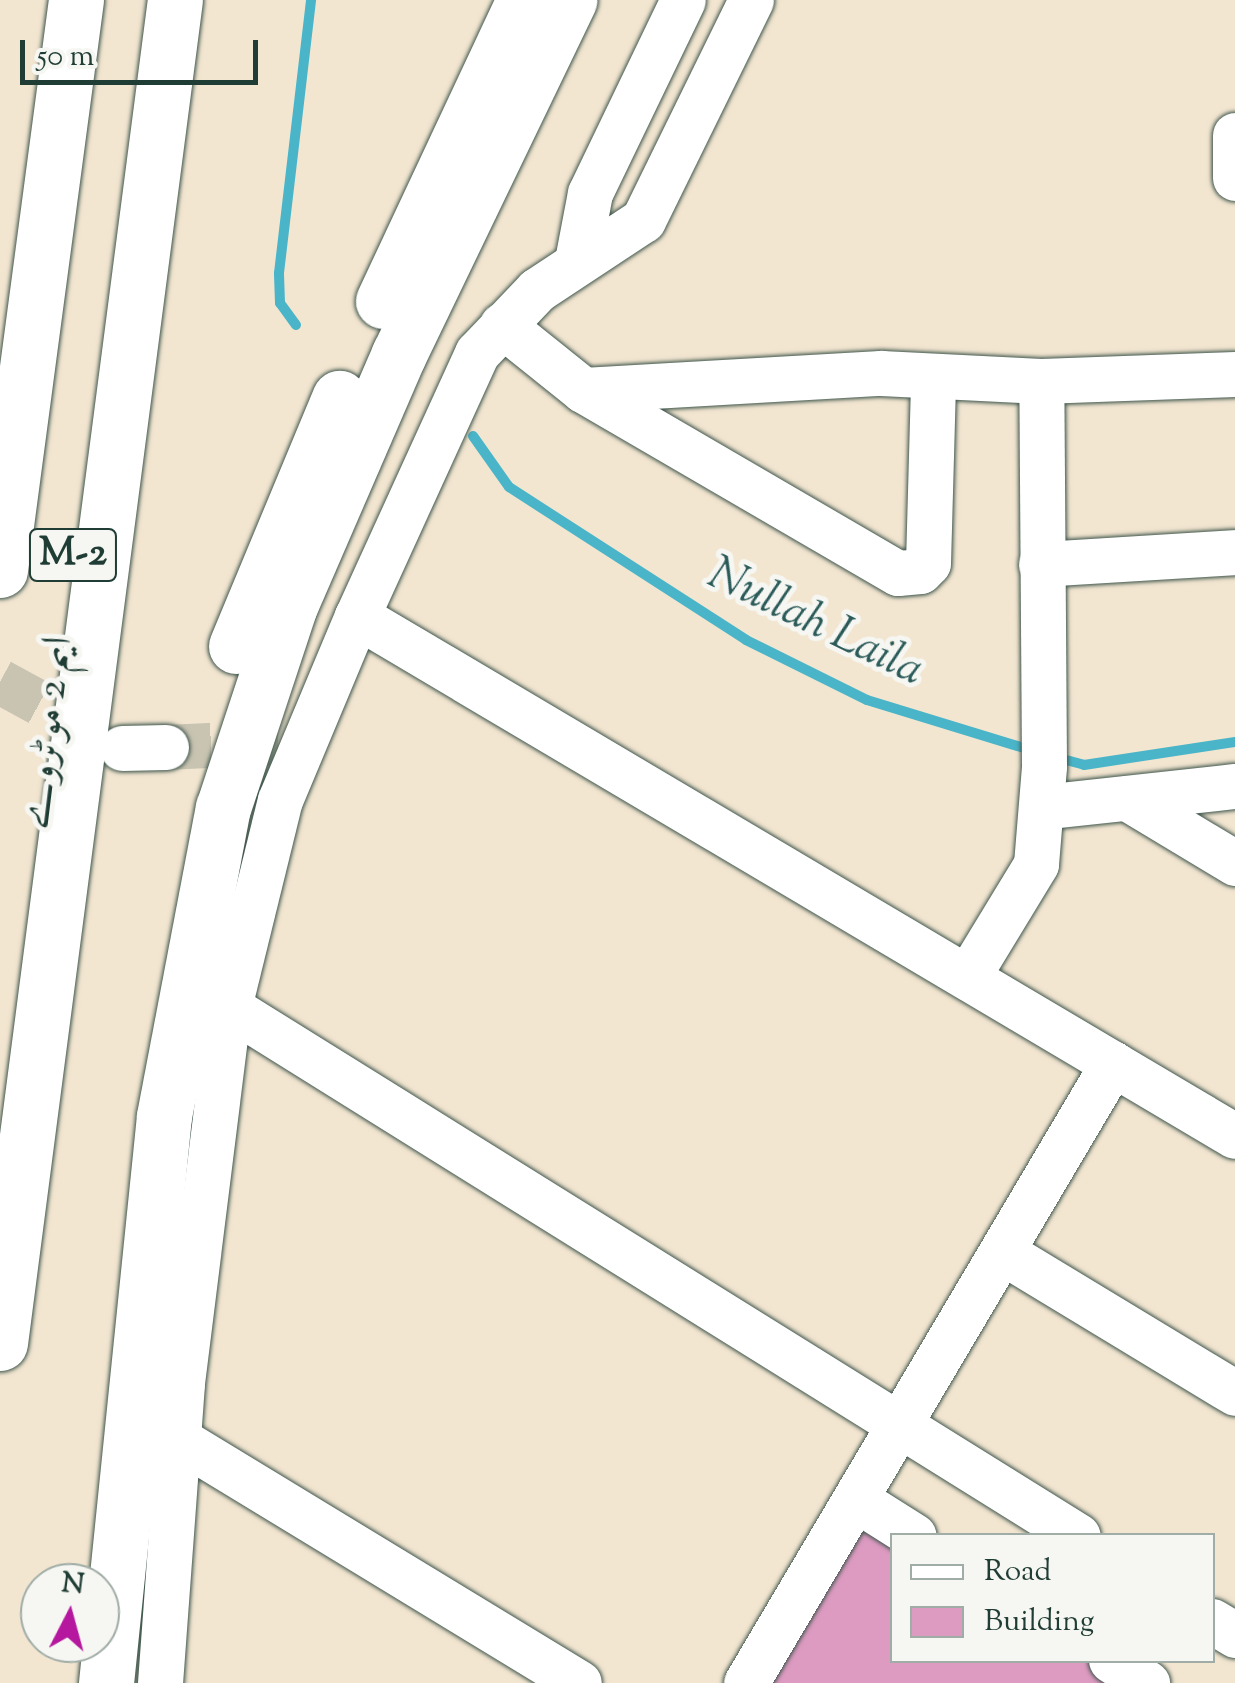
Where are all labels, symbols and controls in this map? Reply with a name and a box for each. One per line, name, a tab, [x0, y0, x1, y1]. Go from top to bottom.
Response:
scale bar	[25, 20, 262, 82]
text: 50 m	[37, 36, 94, 79]
road number: M-2	[28, 520, 118, 590]
water label: Nullah Laila	[699, 549, 931, 699]
street label: ایم 2 موٹروے	[12, 634, 86, 832]
legend	[890, 1533, 1215, 1663]
text: Road	[984, 1551, 1051, 1594]
north arrow	[20, 1563, 120, 1663]
text: N	[60, 1564, 86, 1606]
text: Building	[984, 1601, 1094, 1644]

